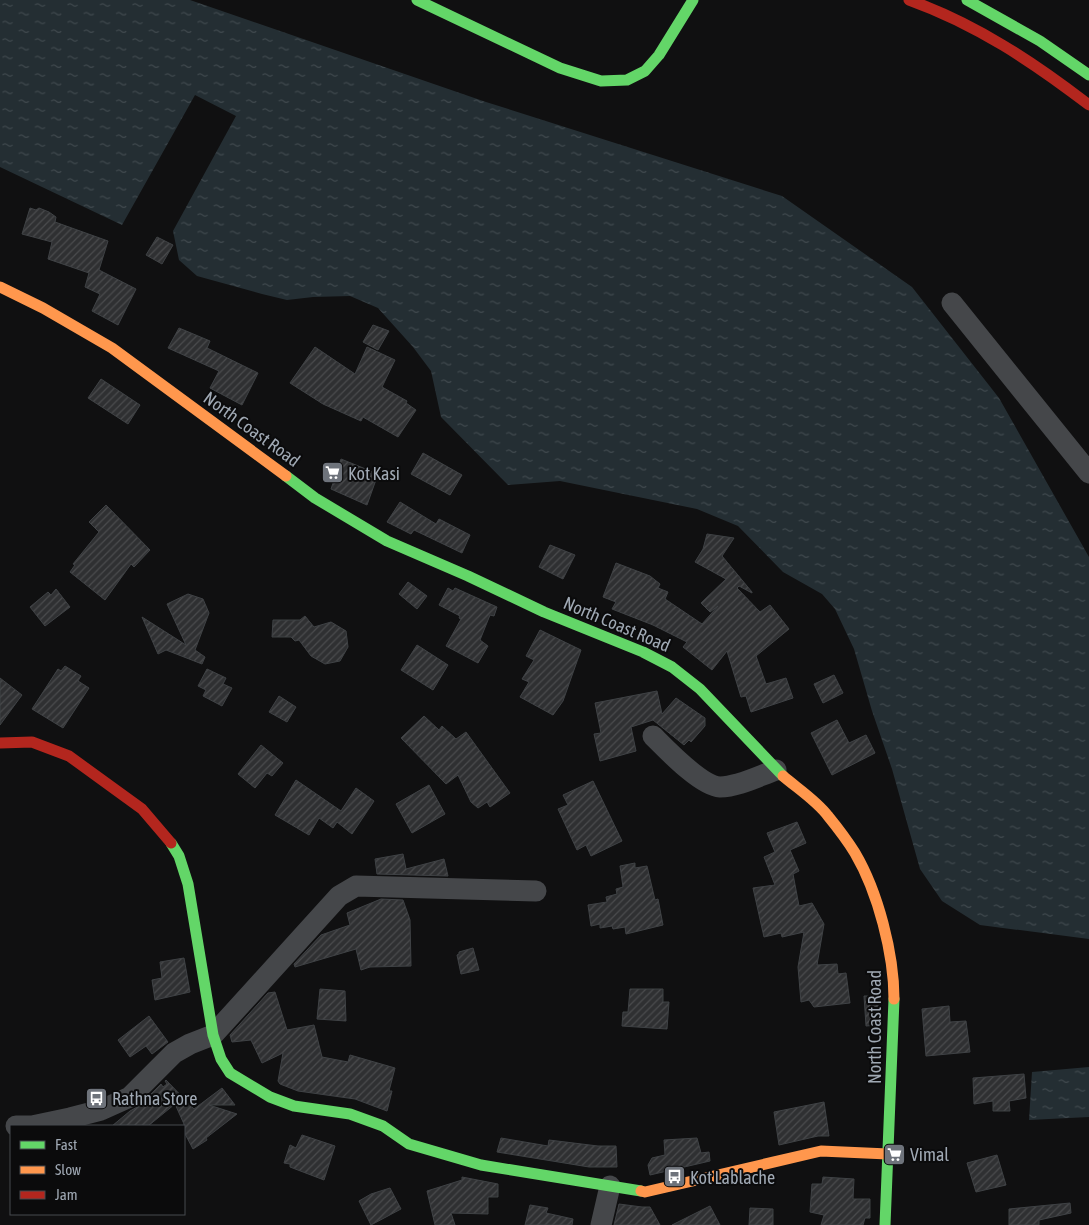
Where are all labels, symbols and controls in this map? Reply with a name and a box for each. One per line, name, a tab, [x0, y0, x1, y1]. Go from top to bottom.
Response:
street label: North Coast Road	[200, 387, 304, 471]
supermarket icon: Kot Kasi	[320, 461, 344, 485]
place label: Kot Kasi	[348, 463, 400, 484]
street label: North Coast Road	[560, 592, 674, 656]
street label: North Coast Road	[864, 970, 885, 1084]
bus stop icon: Rathna Store	[84, 1086, 108, 1110]
place label: Rathna Store	[112, 1088, 197, 1109]
legend	[10, 1125, 185, 1215]
text: Fast	[55, 1136, 77, 1153]
supermarket icon: Vimal	[882, 1142, 906, 1166]
place label: Vimal	[910, 1144, 949, 1165]
text: Slow	[55, 1161, 81, 1178]
bus stop icon: Kot Lablache	[662, 1165, 686, 1189]
place label: Kot Lablache	[690, 1167, 775, 1188]
text: Jam	[55, 1186, 78, 1203]

